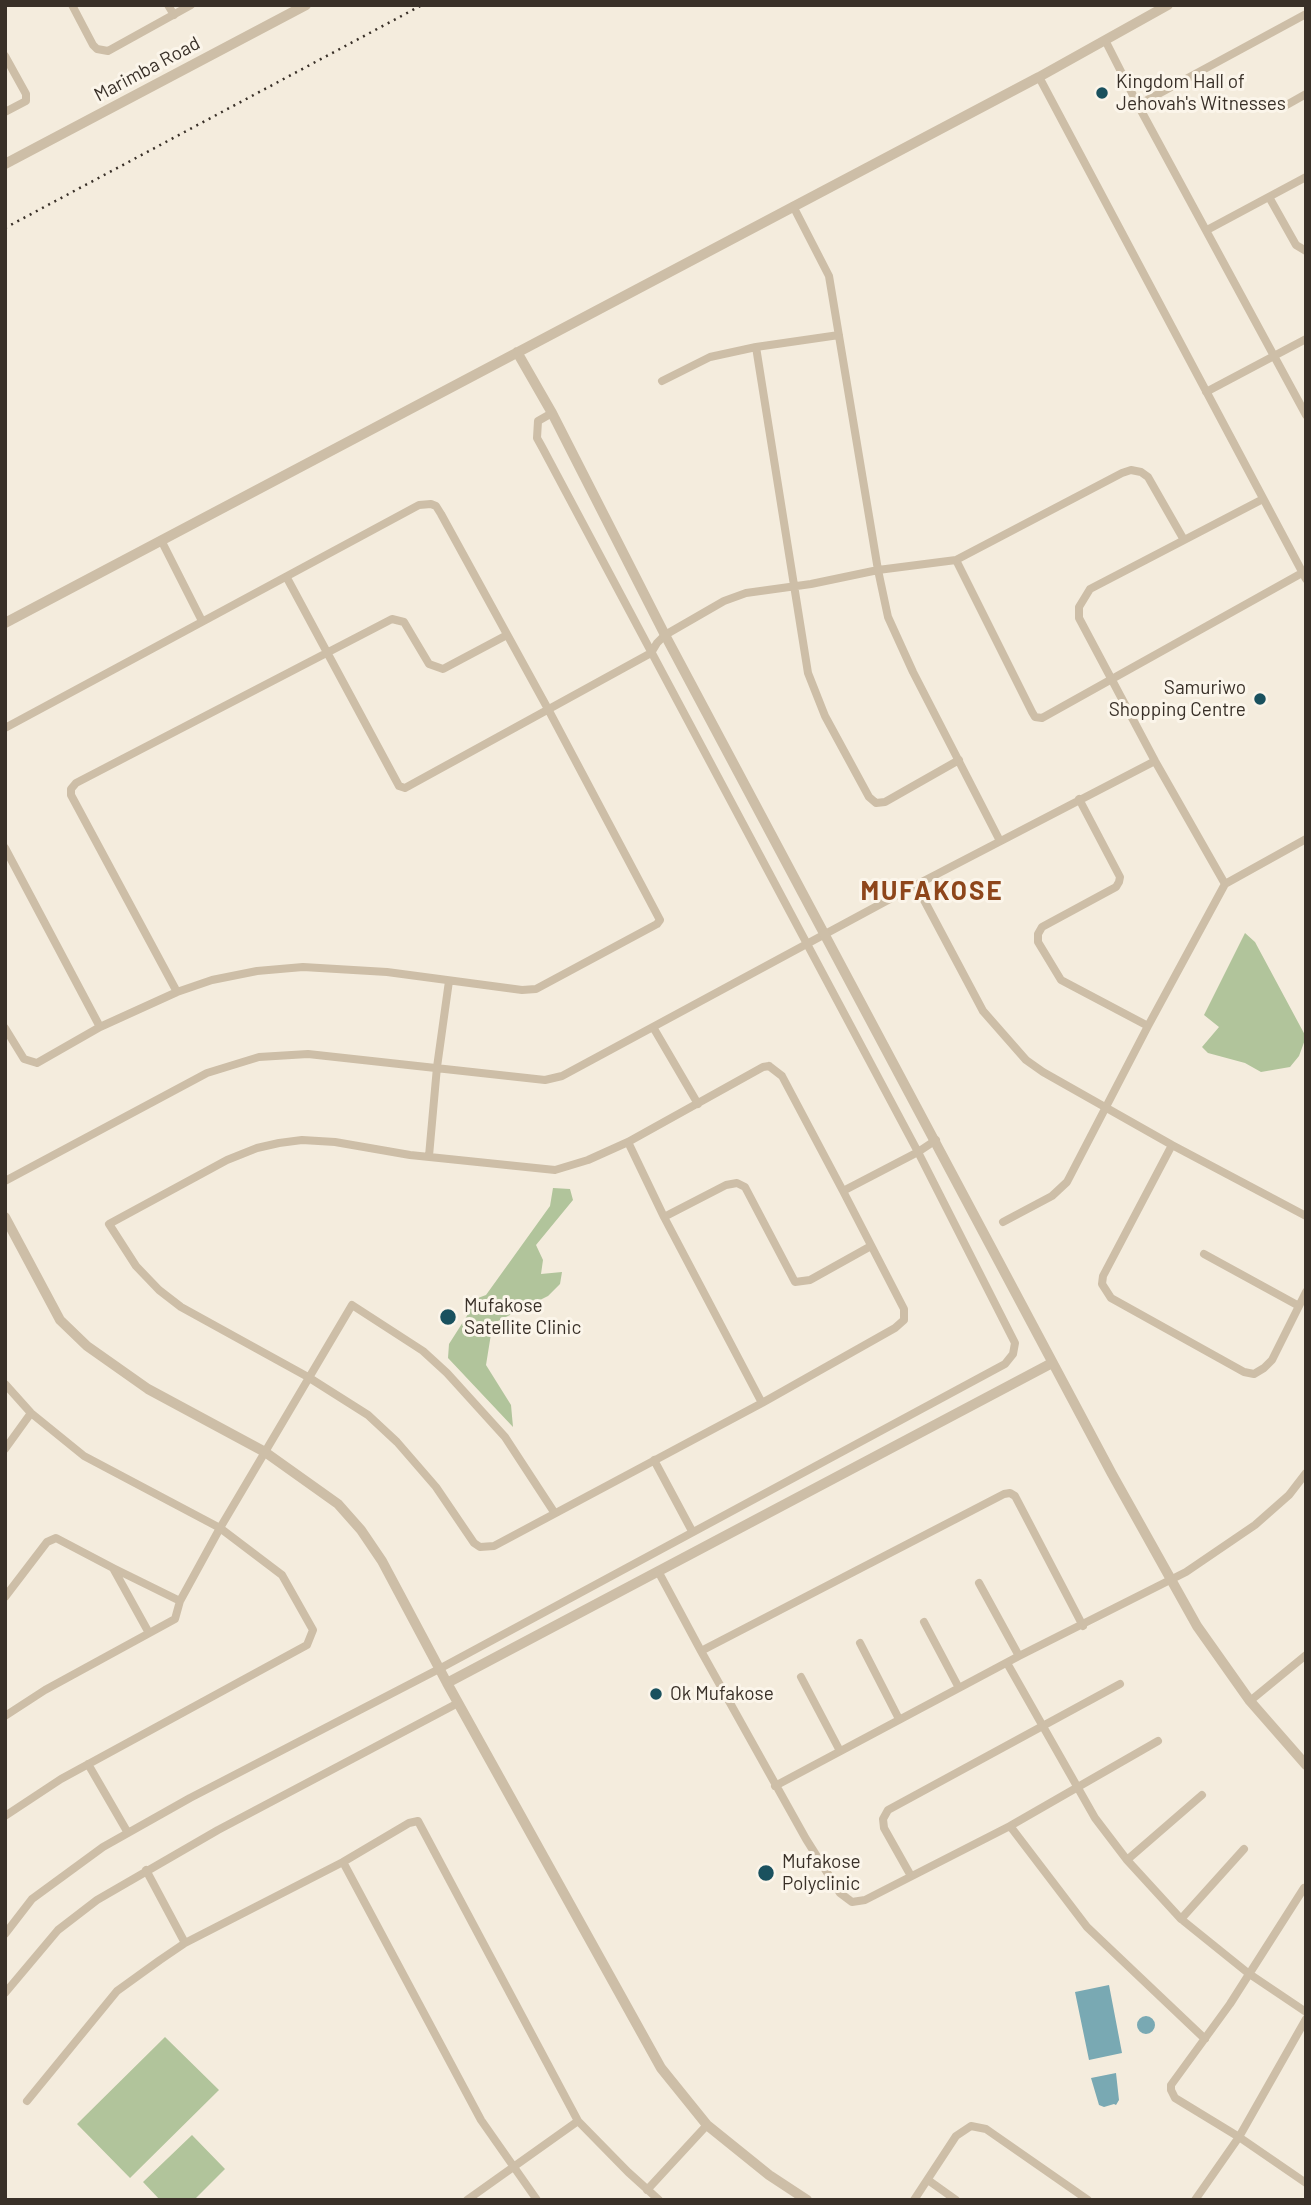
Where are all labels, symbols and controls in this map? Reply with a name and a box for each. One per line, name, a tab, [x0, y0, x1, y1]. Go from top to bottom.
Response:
street label: Marimba Road	[90, 32, 204, 106]
place label: Kingdom Hall of Jehovah's Witnesses	[1116, 71, 1286, 115]
marker: Kingdom Hall of Jehovah's Witnesses	[1094, 85, 1110, 101]
place label: Samuriwo Shopping Centre	[1109, 677, 1246, 721]
marker: Samuriwo Shopping Centre	[1252, 691, 1268, 707]
district label: MUFAKOSE	[861, 875, 1003, 907]
place label: Mufakose Satellite Clinic	[464, 1295, 581, 1339]
marker: Mufakose Satellite Clinic	[438, 1307, 458, 1327]
place label: Ok Mufakose	[670, 1683, 774, 1705]
marker: Ok Mufakose	[648, 1686, 664, 1702]
place label: Mufakose Polyclinic	[782, 1851, 861, 1895]
marker: Mufakose Polyclinic	[756, 1863, 776, 1883]

